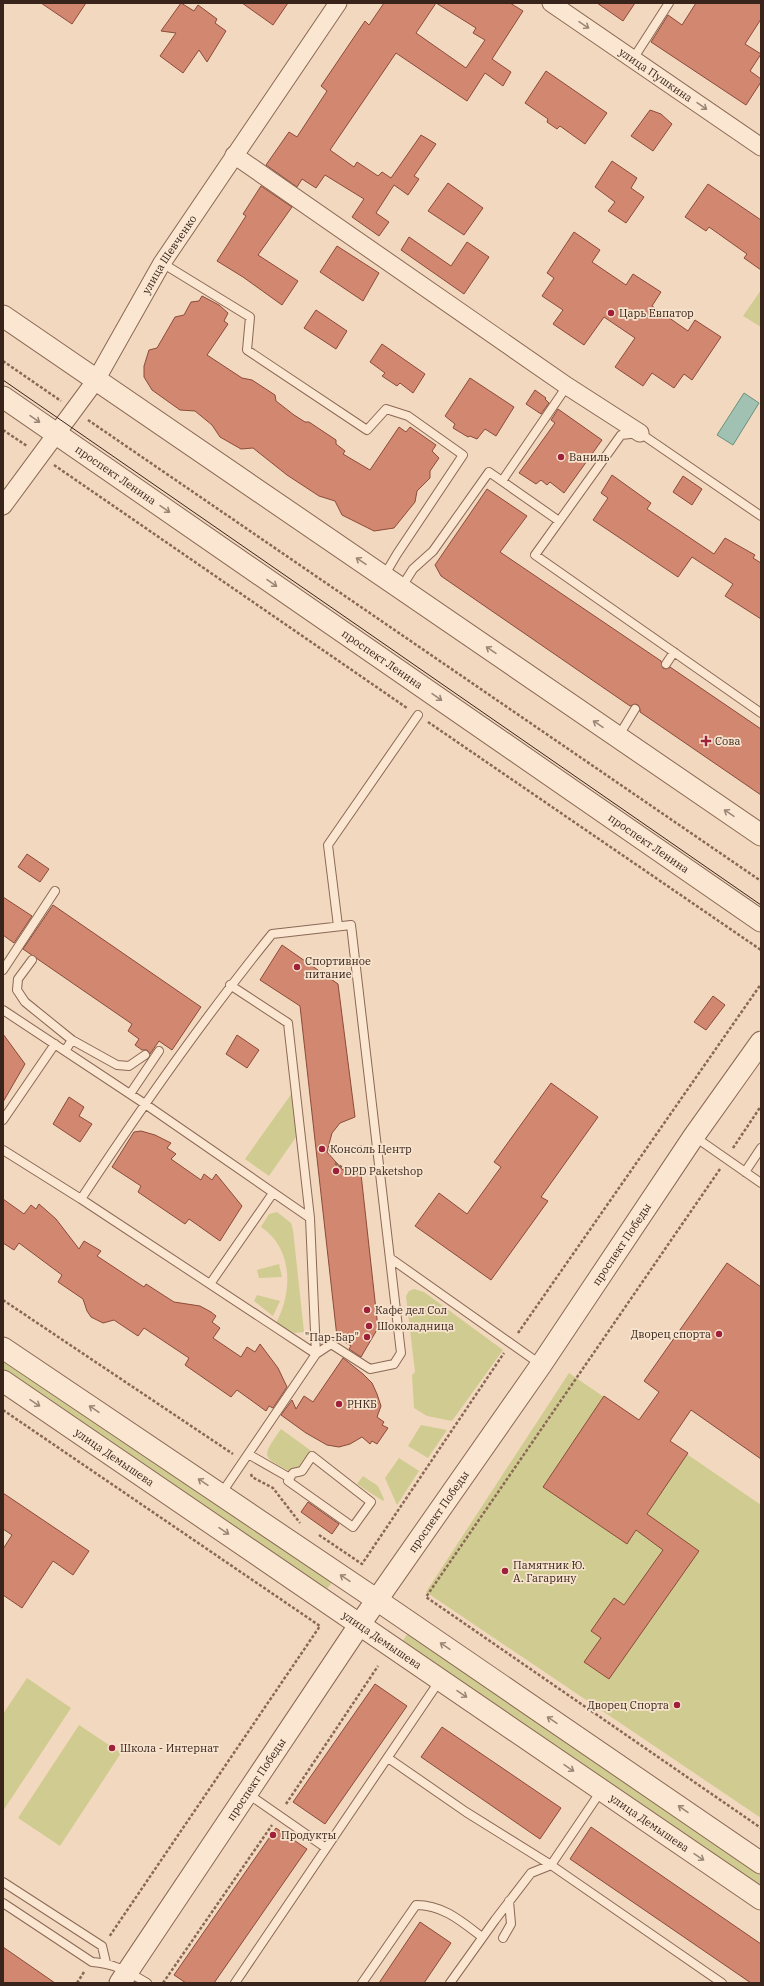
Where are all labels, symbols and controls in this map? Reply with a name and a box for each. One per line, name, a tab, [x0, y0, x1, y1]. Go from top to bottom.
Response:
one-way arrow	[578, 21, 589, 29]
street label: улица Пушкина	[616, 45, 695, 105]
one-way arrow	[697, 102, 708, 110]
street label: улица Шевченко	[139, 212, 199, 296]
place label: Царь Евпатор	[619, 306, 694, 320]
marker: Царь Евпатор	[606, 308, 616, 318]
one-way arrow	[29, 415, 40, 423]
street label: проспект Ленина	[73, 442, 159, 508]
place label: Ваниль	[569, 450, 610, 464]
marker: Ваниль	[556, 452, 566, 462]
one-way arrow	[159, 505, 170, 513]
one-way arrow	[356, 557, 367, 565]
one-way arrow	[266, 579, 277, 587]
street label: проспект Ленина	[339, 626, 425, 692]
one-way arrow	[486, 646, 497, 654]
one-way arrow	[431, 693, 442, 701]
one-way arrow	[593, 719, 604, 728]
place label: Сова	[715, 734, 740, 748]
marker: Сова	[700, 735, 712, 747]
one-way arrow	[724, 809, 735, 817]
street label: проспект Ленина	[606, 811, 692, 876]
place label: Спортивное питание	[305, 954, 371, 981]
marker: Спортивное питание	[292, 962, 302, 972]
place label: Консоль Центр	[330, 1142, 412, 1156]
marker: Консоль Центр	[317, 1144, 327, 1154]
place label: DPD Paketshop	[344, 1164, 423, 1178]
marker: DPD Paketshop	[331, 1166, 341, 1176]
street label: проспект Победы	[589, 1200, 654, 1288]
place label: Кафе дел Сол	[375, 1303, 447, 1317]
marker: Кафе дел Сол	[362, 1305, 372, 1315]
place label: Шоколадница	[377, 1319, 454, 1333]
marker: Шоколадница	[364, 1321, 374, 1331]
place label: Дворец спорта	[631, 1327, 711, 1341]
marker: Дворец спорта	[714, 1329, 724, 1339]
place label: "Пар-Бар"	[305, 1330, 359, 1344]
marker: "Пар-Бар"	[362, 1332, 372, 1342]
place label: РНКБ	[347, 1397, 377, 1411]
one-way arrow	[29, 1399, 40, 1407]
marker: РНКБ	[334, 1399, 344, 1409]
one-way arrow	[89, 1405, 100, 1413]
street label: улица Демышева	[72, 1425, 157, 1489]
street label: проспект Победы	[405, 1468, 472, 1555]
one-way arrow	[197, 1478, 208, 1486]
one-way arrow	[218, 1527, 229, 1535]
place label: Памятник Ю. А. Гагарину	[513, 1558, 585, 1585]
marker: Памятник Ю. А. Гагарину	[500, 1566, 510, 1576]
one-way arrow	[340, 1574, 351, 1582]
street label: улица Демышева	[339, 1608, 424, 1672]
one-way arrow	[440, 1642, 451, 1650]
one-way arrow	[456, 1690, 467, 1698]
place label: Дворец Спорта	[587, 1698, 669, 1712]
marker: Дворец Спорта	[672, 1700, 682, 1710]
one-way arrow	[547, 1716, 558, 1724]
street label: проспект Победы	[224, 1735, 289, 1823]
place label: Школа - Интернат	[120, 1741, 219, 1755]
marker: Школа - Интернат	[107, 1743, 117, 1753]
one-way arrow	[563, 1764, 574, 1772]
street label: улица Демышева	[607, 1791, 692, 1855]
one-way arrow	[678, 1805, 689, 1813]
place label: Продукты	[281, 1828, 336, 1842]
marker: Продукты	[268, 1830, 278, 1840]
one-way arrow	[693, 1853, 704, 1861]

